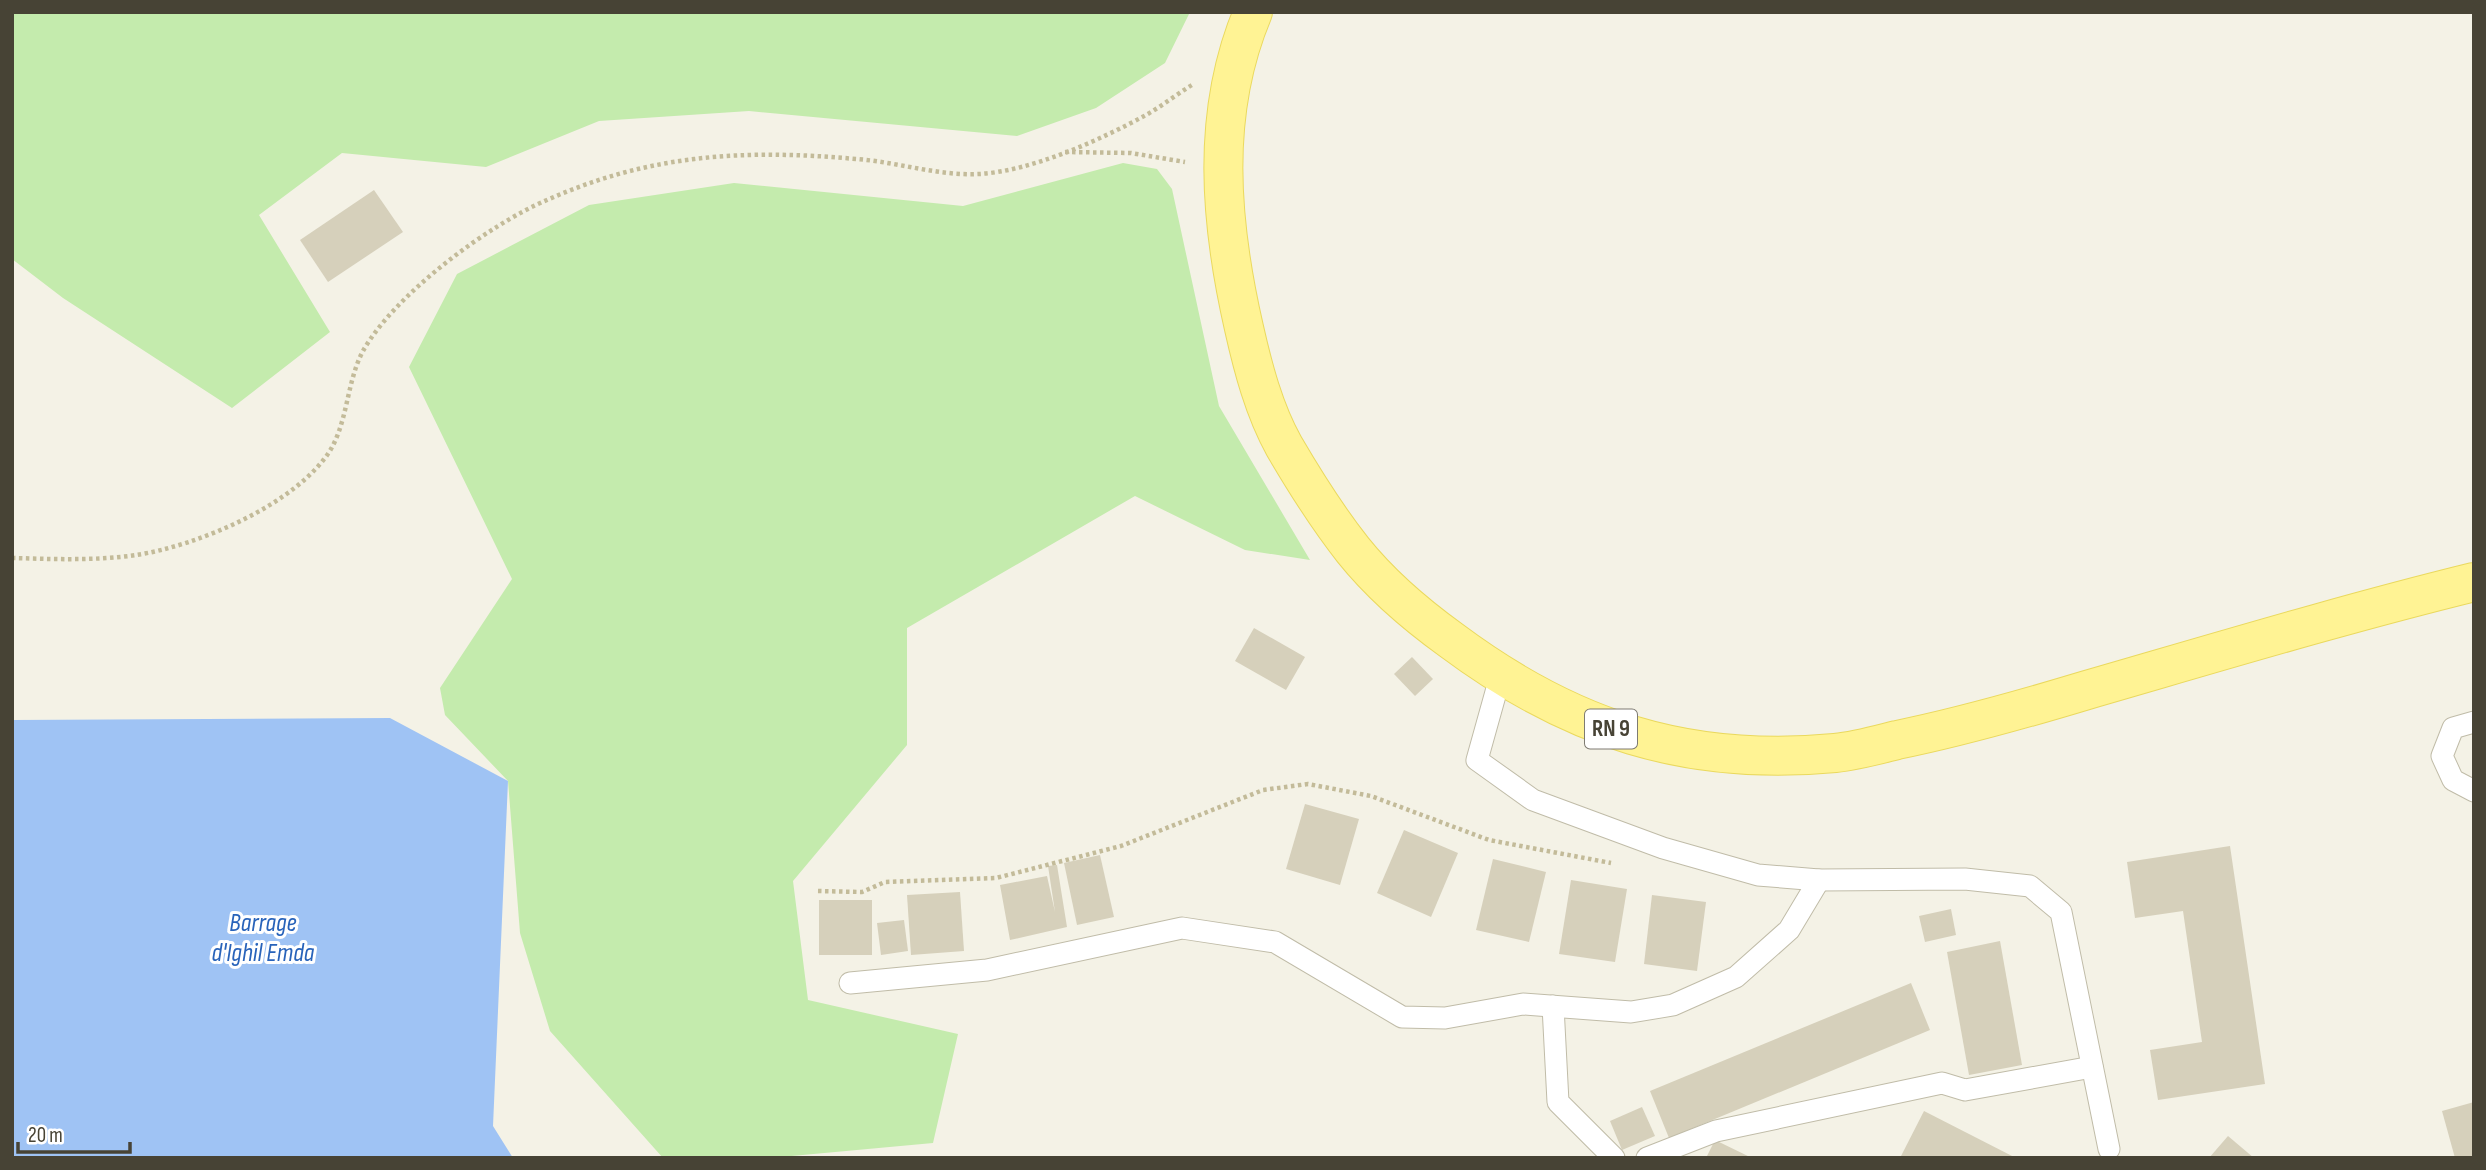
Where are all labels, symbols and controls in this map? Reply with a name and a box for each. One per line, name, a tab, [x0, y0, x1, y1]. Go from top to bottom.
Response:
road number: RN 9	[1585, 709, 1637, 748]
water label: Barrage d'Ighil Emda	[212, 908, 315, 969]
scale bar	[18, 1110, 130, 1154]
text: 20 m	[28, 1123, 63, 1148]

